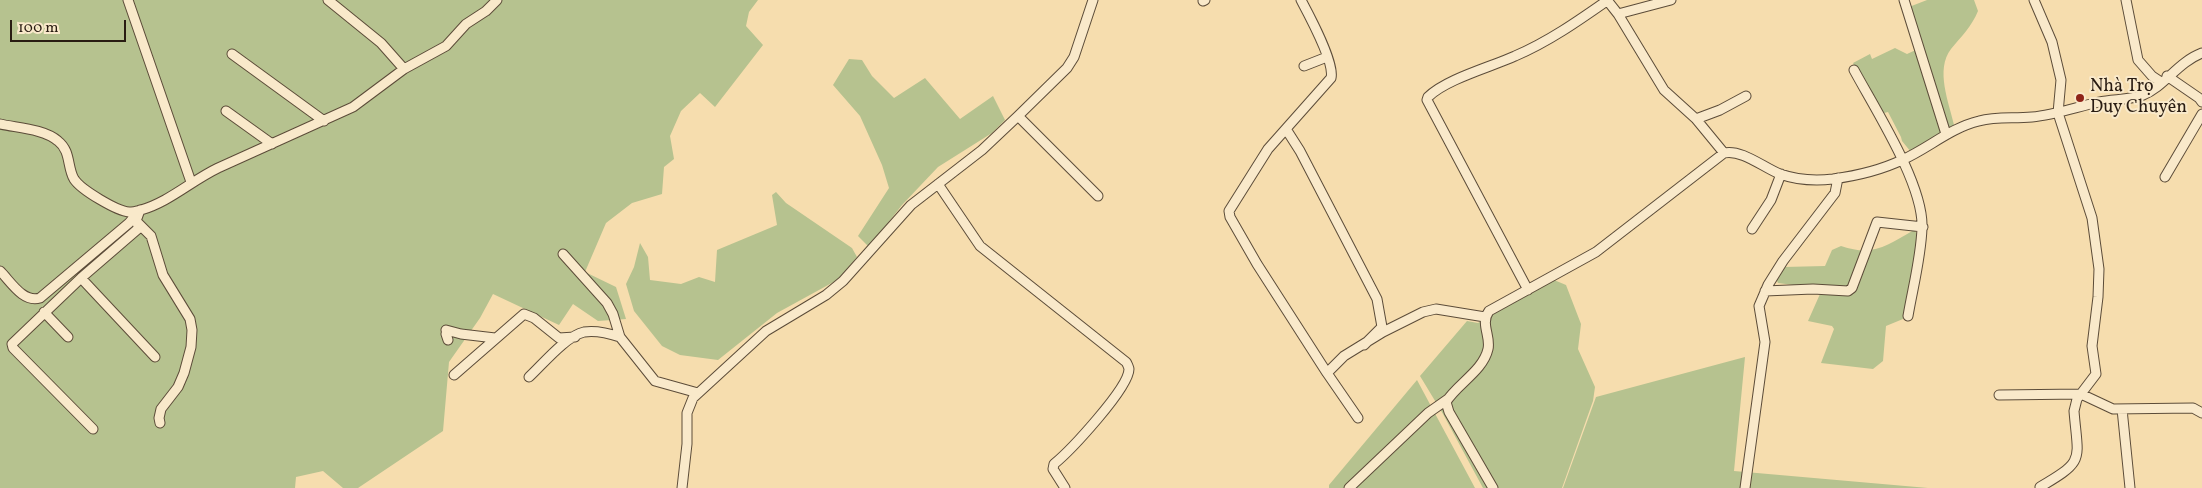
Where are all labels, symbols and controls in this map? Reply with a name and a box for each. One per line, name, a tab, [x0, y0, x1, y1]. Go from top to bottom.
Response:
scale bar	[12, 10, 129, 42]
text: 100 m	[18, 18, 58, 39]
place label: Nhà Trọ Duy Chuyên	[2090, 77, 2187, 120]
marker: Nhà Trọ Duy Chuyên	[2074, 92, 2086, 104]

